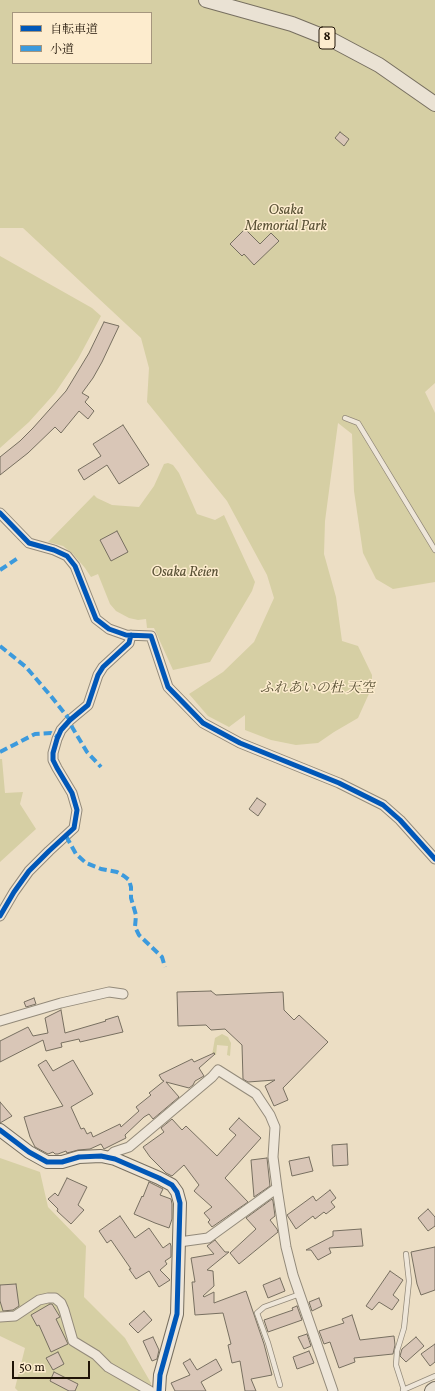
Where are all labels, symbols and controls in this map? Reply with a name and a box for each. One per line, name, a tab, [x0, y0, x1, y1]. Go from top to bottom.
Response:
legend	[12, 12, 152, 64]
text: 自転車道	[50, 22, 98, 38]
road number: 8	[319, 27, 335, 49]
text: 小道	[50, 42, 74, 58]
park label: Osaka Memorial Park	[245, 203, 327, 236]
park label: Osaka Reien	[151, 565, 219, 581]
park label: ふれあいの杜 天空	[260, 681, 374, 697]
scale bar	[14, 1353, 92, 1379]
text: 50 m	[19, 1360, 45, 1376]

